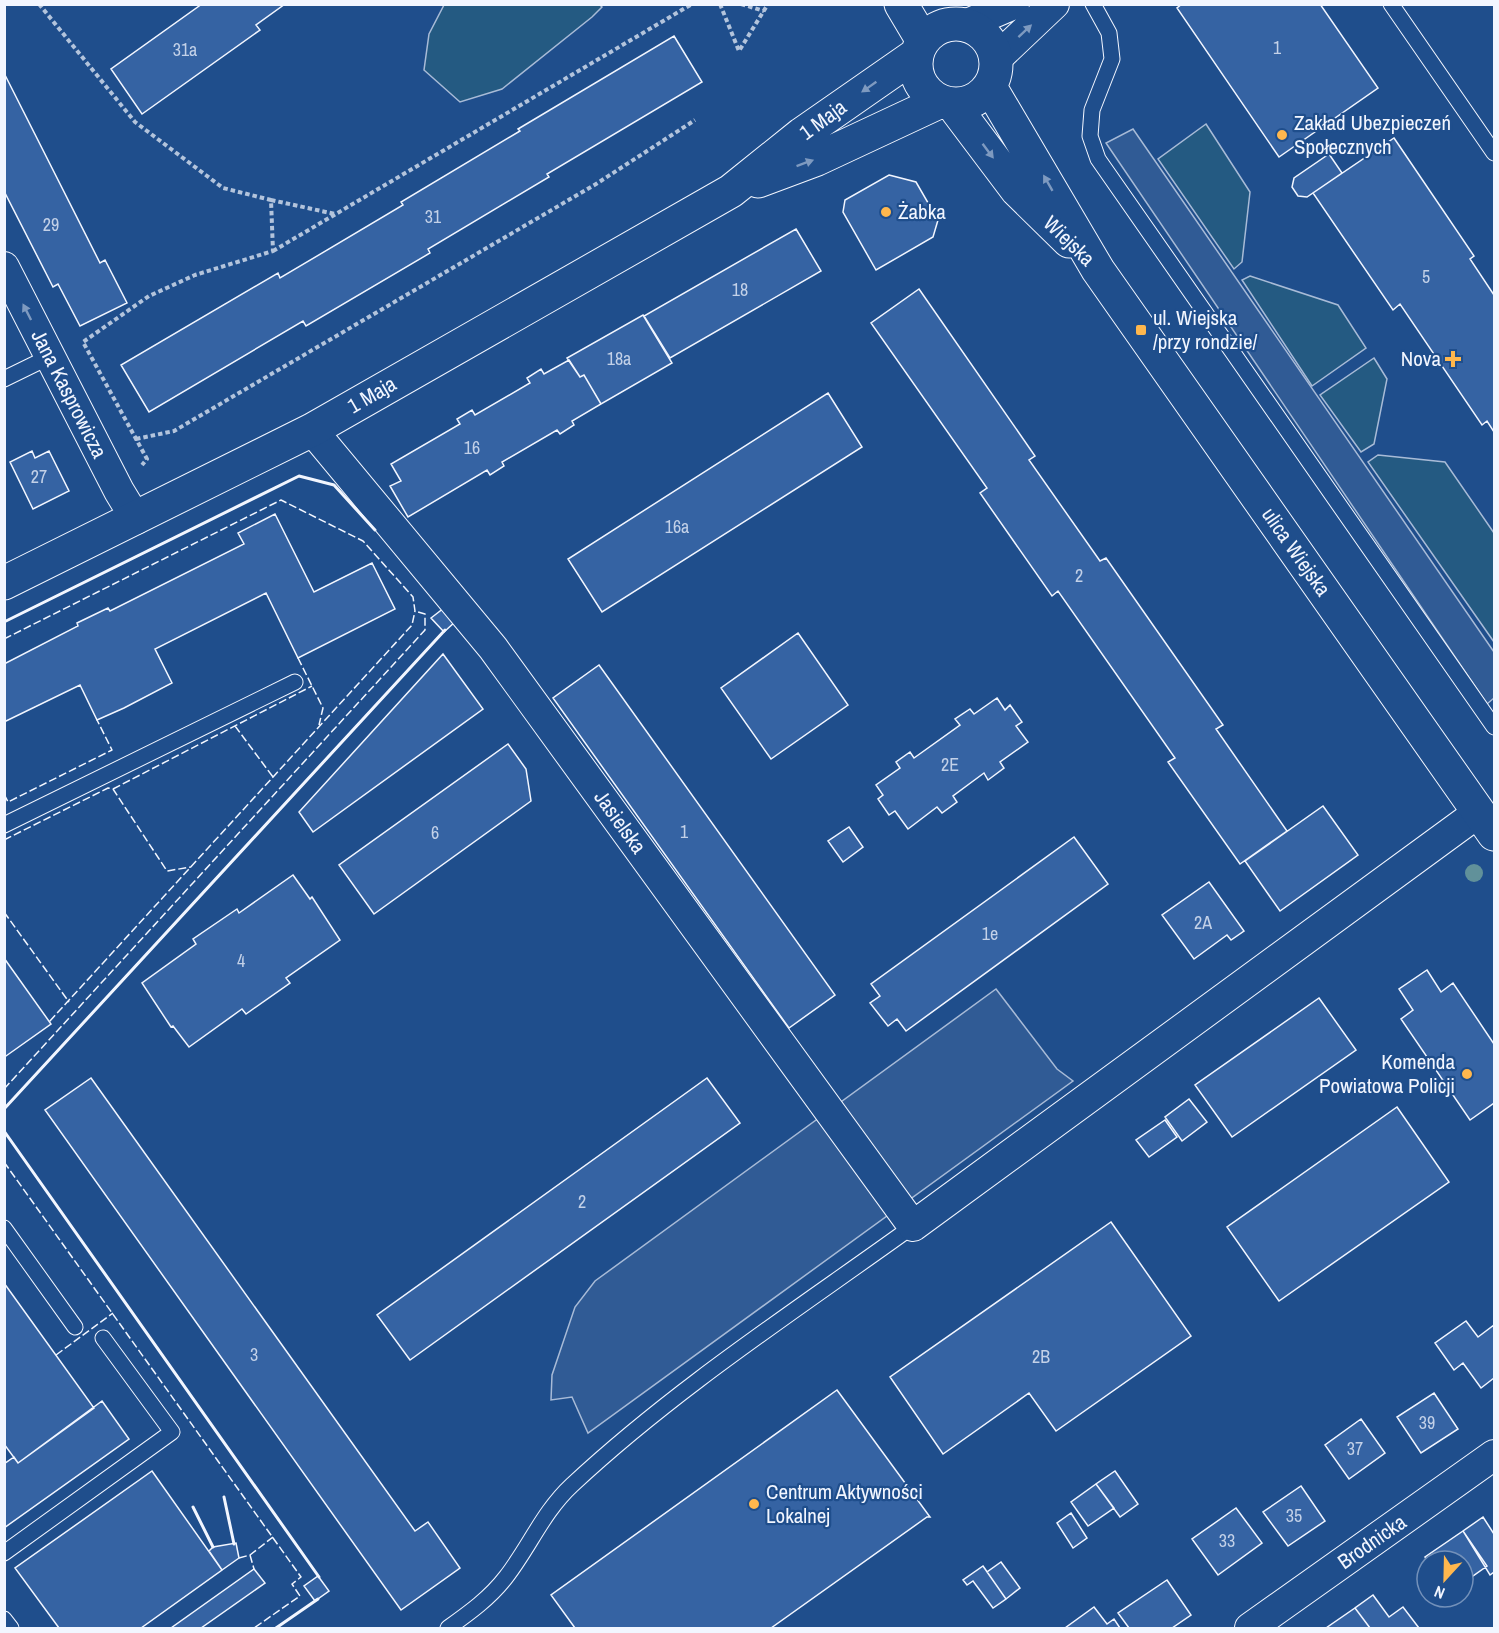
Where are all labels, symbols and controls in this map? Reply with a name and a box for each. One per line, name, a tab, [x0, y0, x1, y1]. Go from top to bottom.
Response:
one-way arrow	[1018, 24, 1033, 38]
house number: 1	[1273, 35, 1282, 60]
house number: 31a	[173, 37, 197, 62]
one-way arrow	[861, 81, 877, 92]
street label: 1 Maja	[793, 92, 852, 147]
place label: Zakład Ubezpieczeń Społecznych	[1294, 108, 1451, 161]
marker: Zakład Ubezpieczeń Społecznych	[1275, 128, 1289, 142]
one-way arrow	[982, 143, 994, 159]
one-way arrow	[797, 158, 815, 168]
one-way arrow	[1043, 174, 1053, 191]
place label: Żabka	[898, 197, 946, 226]
house number: 31	[425, 204, 442, 229]
marker: Żabka	[879, 205, 893, 219]
street label: Wiejska	[1037, 209, 1102, 273]
house number: 29	[43, 212, 59, 237]
house number: 5	[1422, 264, 1430, 289]
house number: 18	[732, 277, 748, 302]
one-way arrow	[22, 303, 32, 320]
place label: ul. Wiejska /przy rondzie/	[1153, 303, 1258, 356]
marker: ul. Wiejska /przy rondzie/	[1134, 323, 1148, 337]
street label: Jana Kasprowicza	[25, 325, 114, 463]
place label: Nova	[1401, 344, 1441, 373]
house number: 18a	[607, 346, 631, 371]
marker: Nova	[1446, 352, 1460, 366]
street label: 1 Maja	[342, 369, 402, 420]
house number: 16	[464, 435, 480, 460]
house number: 27	[31, 464, 47, 489]
street label: ulica Wiejska	[1255, 501, 1338, 602]
house number: 16a	[665, 514, 689, 539]
house number: 2	[1075, 563, 1083, 588]
house number: 2E	[941, 752, 959, 777]
street label: Jasielska	[588, 784, 653, 860]
house number: 1	[680, 819, 689, 844]
house number: 6	[431, 820, 439, 845]
house number: 2A	[1194, 910, 1212, 935]
house number: 1e	[982, 921, 998, 946]
house number: 4	[237, 948, 245, 973]
place label: Komenda Powiatowa Policji	[1319, 1047, 1455, 1100]
marker: Komenda Powiatowa Policji	[1460, 1067, 1474, 1081]
house number: 2	[578, 1189, 586, 1214]
house number: 3	[250, 1342, 258, 1367]
house number: 2B	[1032, 1344, 1050, 1369]
house number: 39	[1419, 1410, 1435, 1435]
house number: 37	[1347, 1436, 1363, 1461]
place label: Centrum Aktywności Lokalnej	[766, 1477, 923, 1530]
marker: Centrum Aktywności Lokalnej	[747, 1497, 761, 1511]
house number: 35	[1286, 1503, 1302, 1528]
street label: Brodnicka	[1332, 1507, 1412, 1576]
house number: 33	[1219, 1528, 1235, 1553]
north arrow	[1415, 1549, 1475, 1609]
text: N	[1431, 1581, 1448, 1605]

